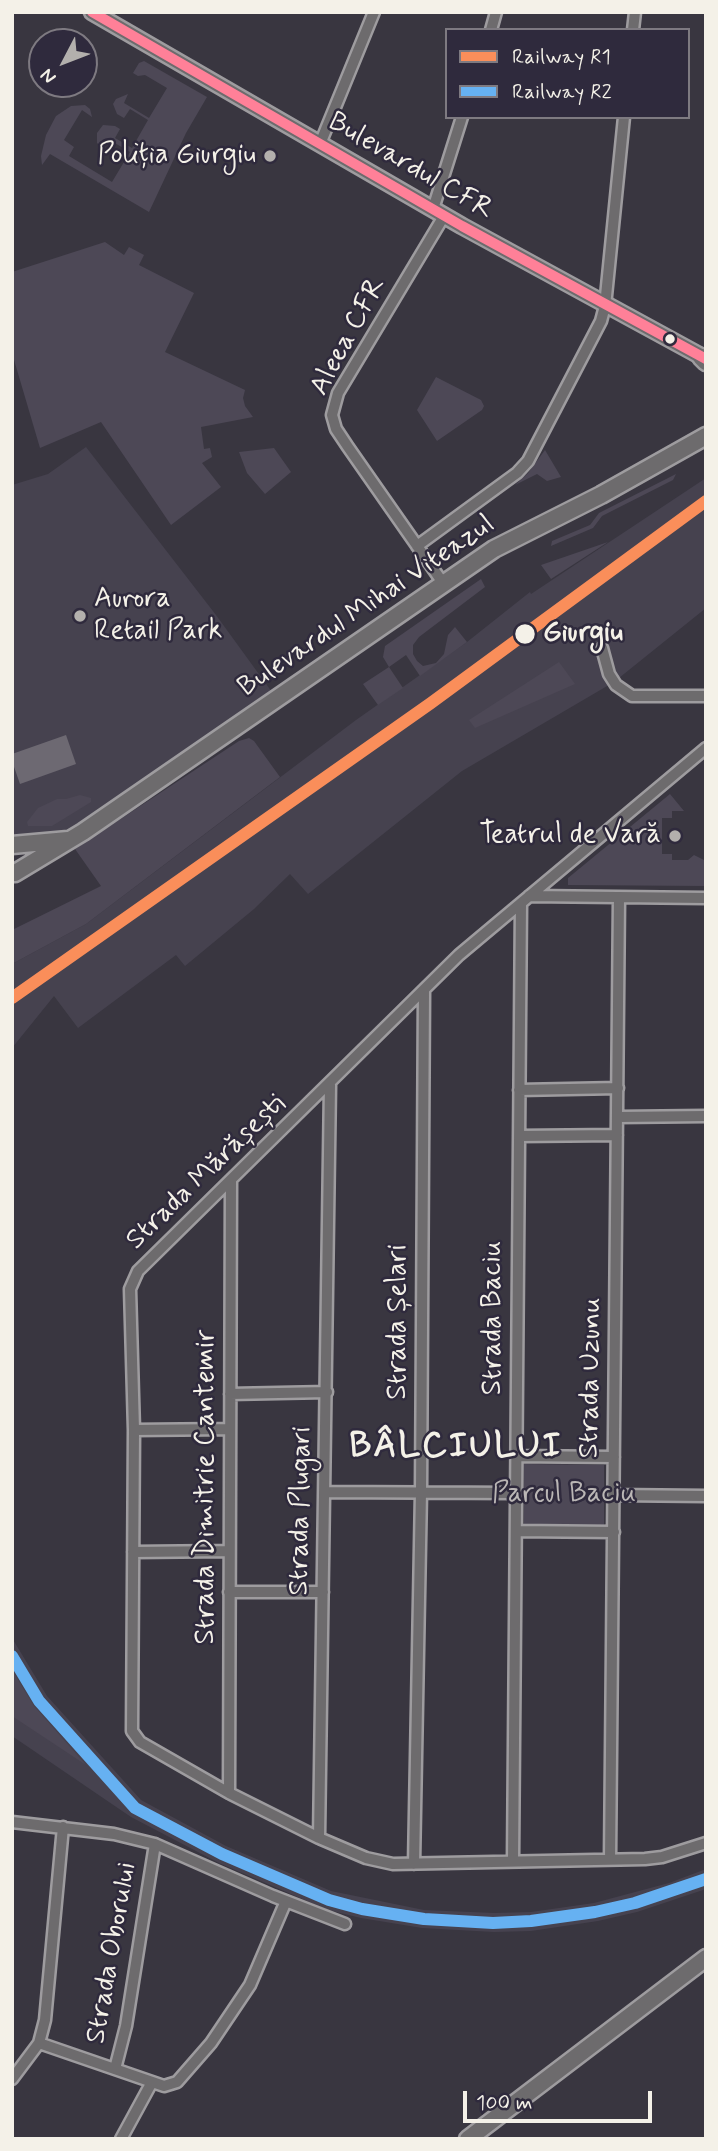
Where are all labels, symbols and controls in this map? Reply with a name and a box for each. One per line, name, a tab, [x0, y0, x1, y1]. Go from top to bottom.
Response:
north arrow	[28, 28, 98, 98]
legend	[445, 28, 690, 119]
text: Railway R1	[512, 43, 611, 71]
text: N	[35, 63, 62, 89]
text: Railway R2	[512, 78, 612, 106]
street label: Bulevardul CFR	[321, 106, 499, 228]
place label: Poliția Giurgiu	[97, 139, 256, 173]
marker: Poliția Giurgiu	[262, 148, 278, 164]
street label: Aleea CFR	[304, 272, 394, 402]
unlabelled marker	[663, 332, 677, 346]
street label: Bulevardul Mihai Viteazul	[232, 509, 502, 705]
place label: Aurora Retail Park	[94, 583, 222, 649]
marker: Aurora Retail Park	[72, 608, 88, 624]
place label: Giurgiu	[543, 617, 623, 651]
marker: Giurgiu	[513, 622, 537, 646]
place label: Teatrul de Vară	[479, 819, 661, 853]
marker: Teatrul de Vară	[667, 828, 683, 844]
street label: Strada Mărășești	[120, 1088, 294, 1258]
street label: Strada Baciu	[477, 1241, 511, 1395]
street label: Strada Șelari	[382, 1244, 416, 1400]
street label: Strada Uzunu	[574, 1297, 610, 1459]
street label: Strada Dimitrie Cantemir	[190, 1330, 224, 1644]
street label: Strada Plugari	[284, 1426, 320, 1596]
district label: BÂLCIULUI	[354, 1428, 558, 1470]
park label: Parcul Baciu	[492, 1478, 636, 1512]
street label: Strada Oborului	[81, 1860, 145, 2046]
scale bar	[466, 2078, 655, 2122]
text: 100 m	[476, 2089, 532, 2117]

